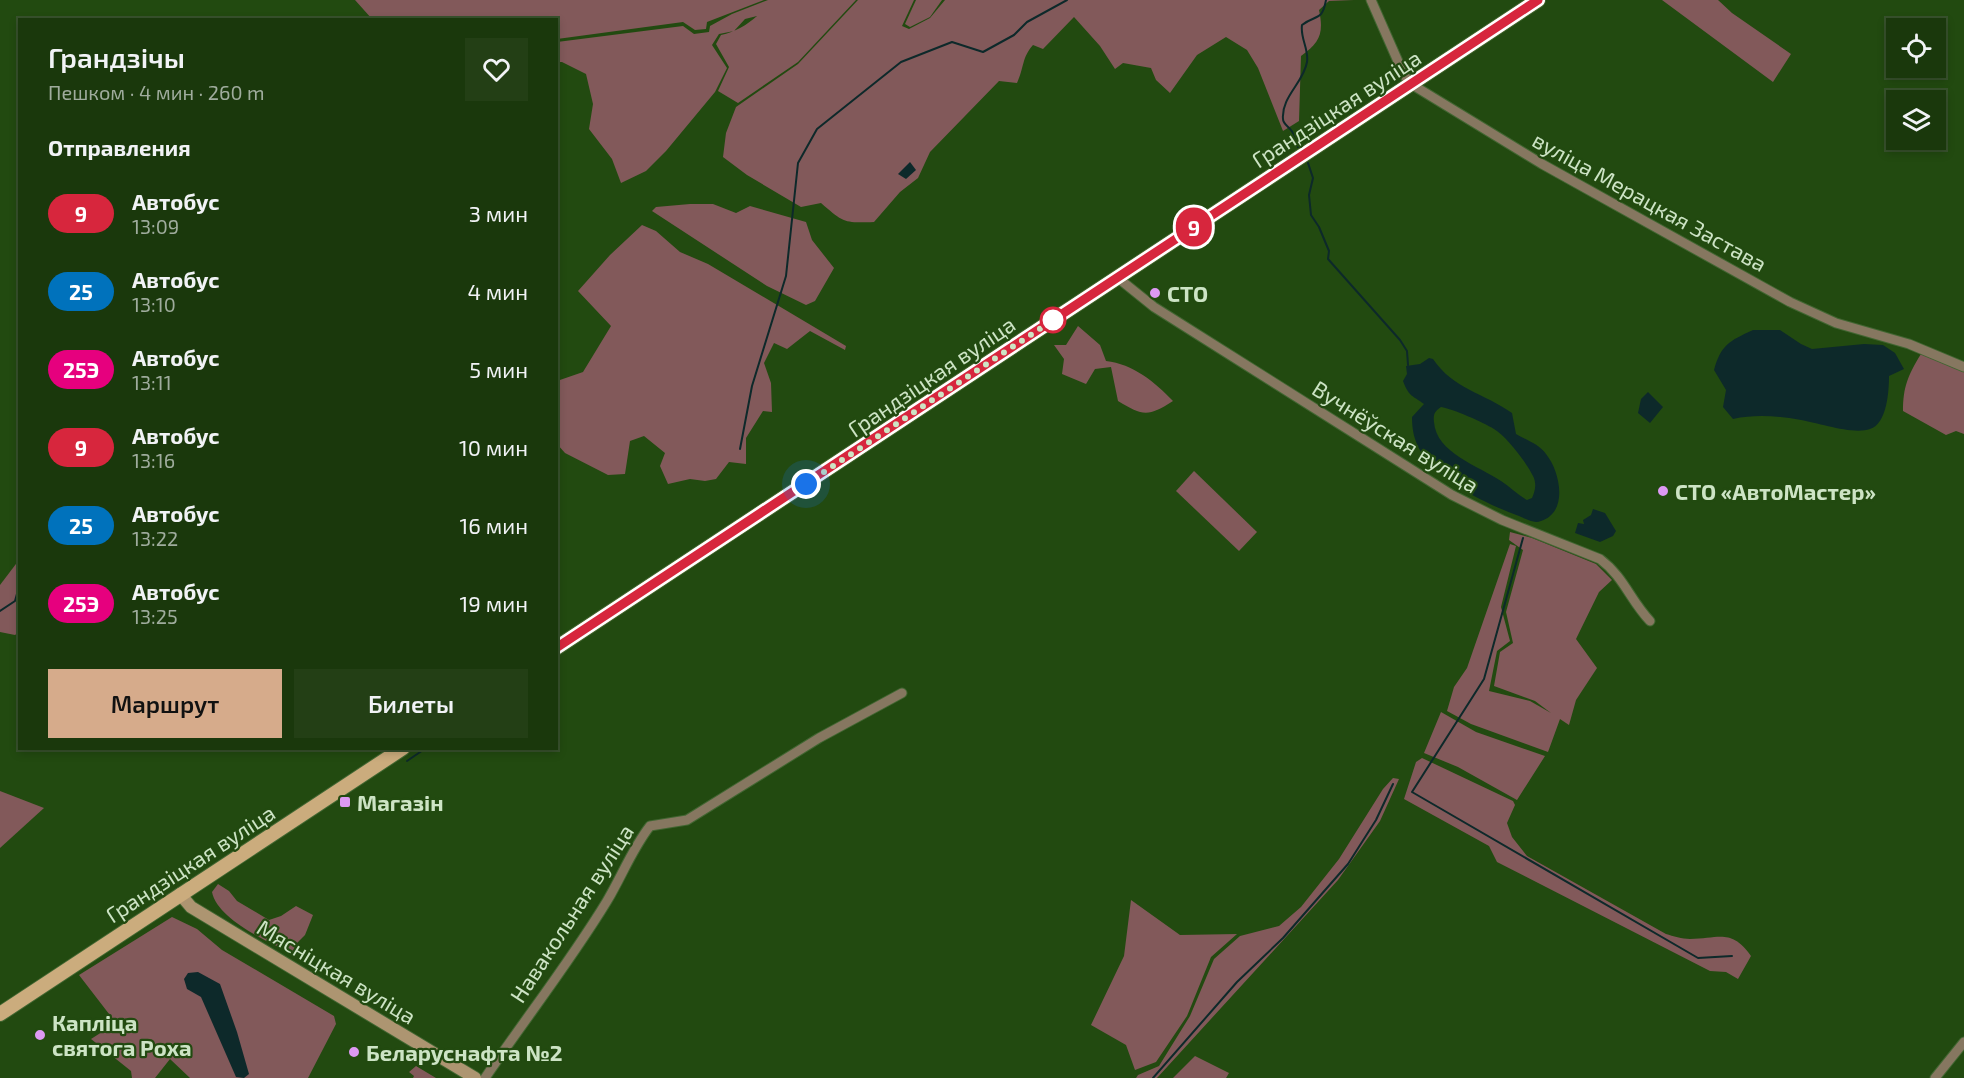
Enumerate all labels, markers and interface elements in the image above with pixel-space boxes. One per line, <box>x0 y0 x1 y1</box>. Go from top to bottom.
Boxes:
map controls <box>1886 18 1946 150</box>
button: locate <box>1886 18 1946 78</box>
button: heart <box>465 38 528 101</box>
text: Грандзічы <box>48 40 185 74</box>
street label: Грандзіцкая вуліца <box>1247 44 1426 173</box>
text: Пешком · 4 мин · 260 m <box>48 80 264 104</box>
button: layers <box>1886 90 1946 150</box>
street label: вуліца Мерацкая Застава <box>1528 126 1771 277</box>
text: Отправления <box>48 134 191 160</box>
text: Автобус <box>132 188 220 214</box>
text: 3 мин <box>469 200 528 226</box>
text: 9 <box>75 201 87 226</box>
line badge: 9 <box>1174 208 1214 246</box>
text: 13:09 <box>132 214 179 238</box>
text: 9 <box>1188 215 1200 240</box>
text: Автобус <box>132 266 220 292</box>
text: 4 мин <box>467 278 528 304</box>
text: 25 <box>69 279 93 304</box>
place label: СТО <box>1167 280 1208 306</box>
marker: СТО <box>1148 286 1162 300</box>
text: 13:10 <box>132 292 176 316</box>
unlabelled marker <box>1040 307 1066 333</box>
street label: Грандзіцкая вуліца <box>842 310 1020 442</box>
text: Автобус <box>132 344 220 370</box>
text: 5 мин <box>469 356 528 382</box>
text: 25Э <box>63 357 99 382</box>
text: 13:11 <box>132 370 172 394</box>
street label: Вучнёўская вуліца <box>1308 374 1484 498</box>
text: Автобус <box>132 422 220 448</box>
text: 10 мин <box>459 434 528 460</box>
text: 9 <box>75 435 87 460</box>
text: 13:16 <box>132 448 175 472</box>
your location <box>791 469 821 499</box>
place label: СТО «АвтоМастер» <box>1675 478 1876 504</box>
marker: СТО «АвтоМастер» <box>1656 484 1670 498</box>
text: Автобус <box>132 500 220 526</box>
text: 16 мин <box>460 512 528 538</box>
text: 25 <box>69 513 93 538</box>
text: 13:22 <box>132 526 178 550</box>
text: Автобус <box>132 578 220 604</box>
text: 19 мин <box>460 590 528 616</box>
text: 25Э <box>63 591 99 616</box>
text: 13:25 <box>132 604 178 628</box>
button: Маршрут <box>48 669 282 738</box>
button: Билеты <box>294 669 528 738</box>
place label: Магазін <box>357 789 443 815</box>
marker: Магазін <box>338 795 352 809</box>
street label: Грандзіцкая вуліца <box>101 799 280 928</box>
street label: Навакольная вуліца <box>504 819 639 1007</box>
street label: Мясніцкая вуліца <box>252 913 421 1029</box>
place label: Капліца святога Роха <box>52 1009 192 1060</box>
marker: Капліца святога Роха <box>33 1028 47 1042</box>
place label: Беларуснафта №2 <box>366 1039 563 1065</box>
marker: Беларуснафта №2 <box>347 1045 361 1059</box>

